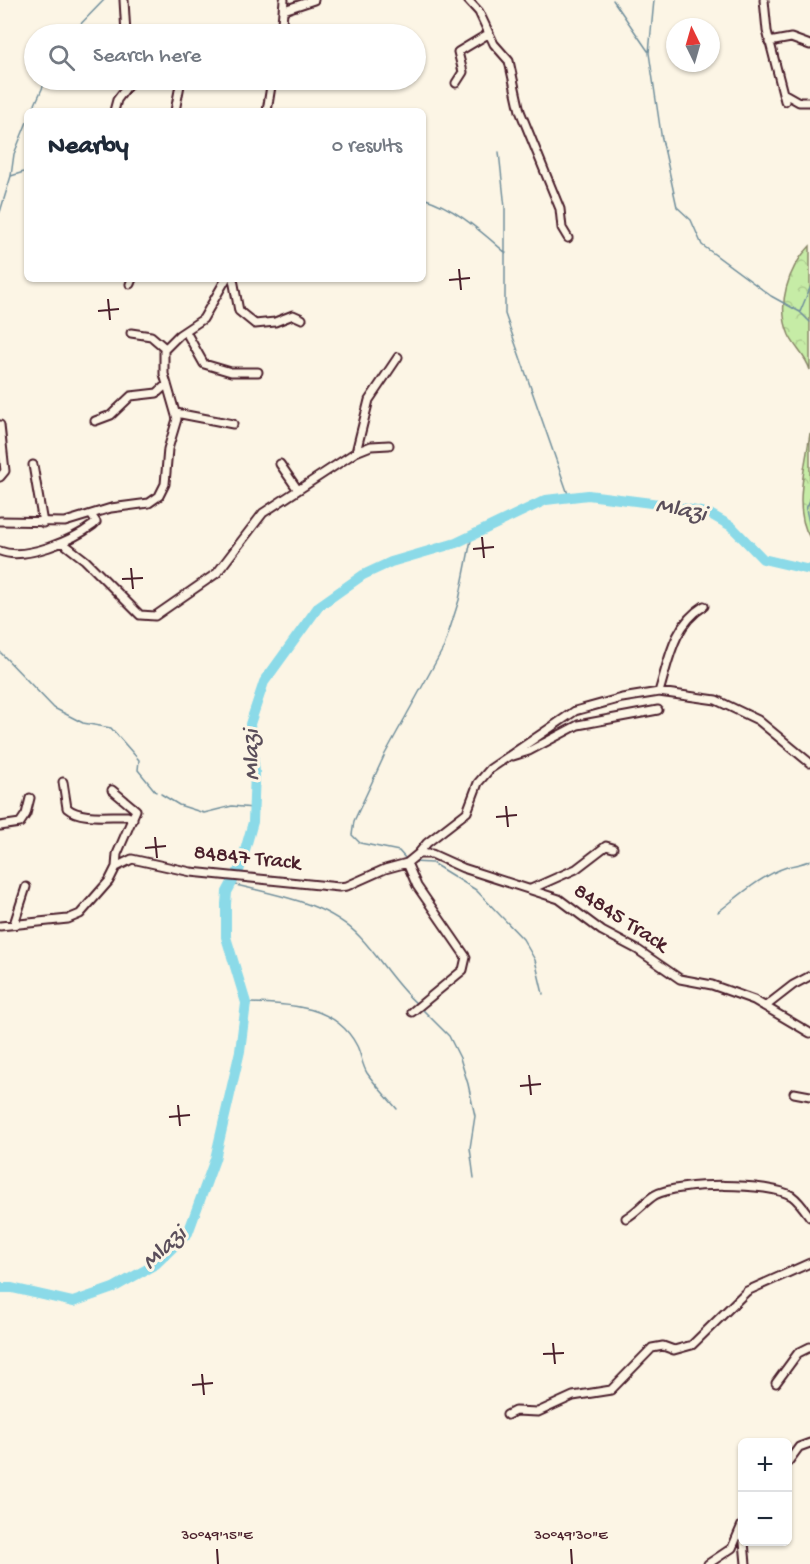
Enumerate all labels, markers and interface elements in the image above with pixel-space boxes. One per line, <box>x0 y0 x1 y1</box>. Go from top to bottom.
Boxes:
north arrow <box>666 18 720 72</box>
search box <box>24 24 426 90</box>
icon: search <box>45 41 78 74</box>
text: Search here <box>93 44 201 70</box>
text: Nearby <box>48 132 129 163</box>
text: 0 results <box>332 136 402 159</box>
water label: Mlazi <box>653 492 712 531</box>
water label: Mlazi <box>238 726 268 781</box>
street label: 84847 Track <box>192 840 304 878</box>
street label: 84845 Track <box>568 879 674 960</box>
water label: Mlazi <box>136 1219 196 1277</box>
map controls <box>738 1438 792 1546</box>
button: + <box>738 1438 792 1492</box>
button: − <box>738 1492 792 1546</box>
text: 30°49'15"E <box>181 1527 253 1545</box>
text: 30°49'30"E <box>533 1527 608 1545</box>

